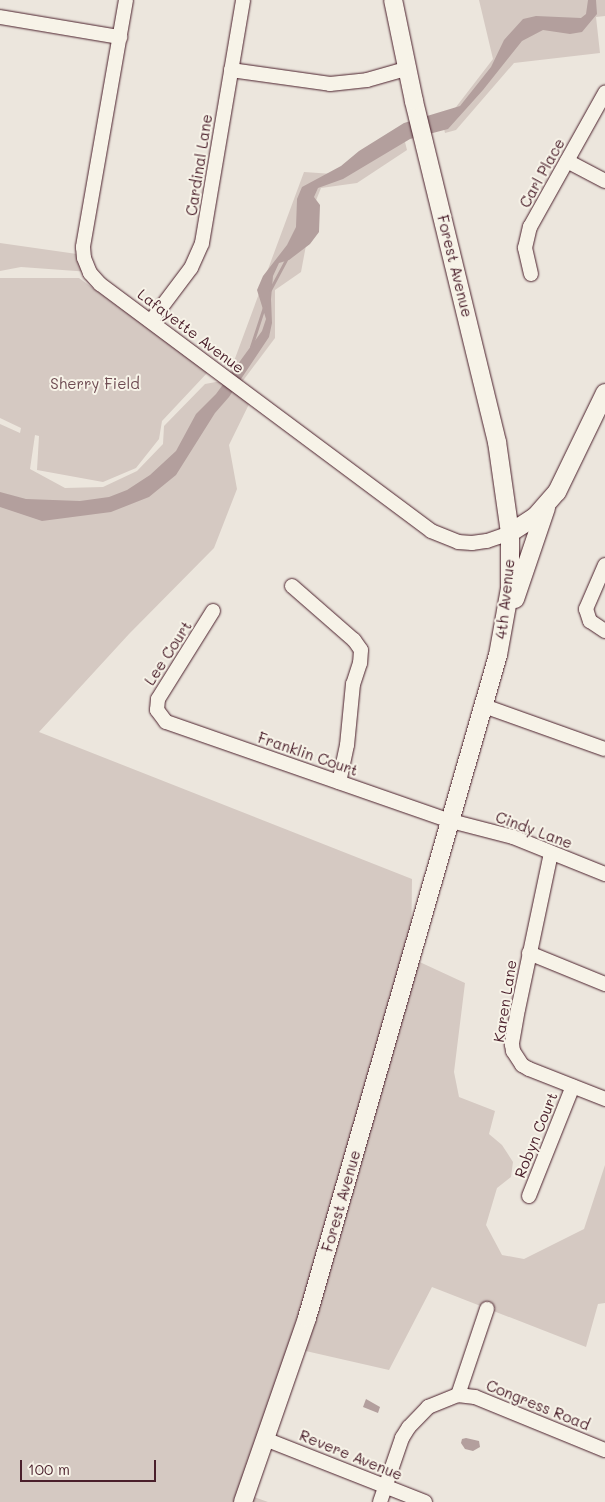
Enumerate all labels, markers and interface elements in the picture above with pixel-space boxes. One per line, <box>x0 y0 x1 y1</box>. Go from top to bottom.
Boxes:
street label: Cardinal Lane <box>182 113 216 217</box>
street label: Carl Place <box>516 135 568 211</box>
street label: Forest Avenue <box>434 213 476 319</box>
street label: Lafayette Avenue <box>134 285 248 377</box>
park label: Sherry Field <box>50 375 140 393</box>
street label: 4th Avenue <box>492 558 518 640</box>
street label: Lee Court <box>141 617 195 689</box>
street label: Franklin Court <box>255 728 361 780</box>
street label: Cindy Lane <box>493 808 575 852</box>
street label: Karen Lane <box>490 959 520 1043</box>
street label: Robyn Court <box>511 1089 561 1181</box>
street label: Forest Avenue <box>318 1148 364 1254</box>
street label: Congress Road <box>484 1376 592 1434</box>
street label: Revere Avenue <box>297 1426 405 1484</box>
scale bar <box>22 1450 159 1482</box>
text: 100 m <box>28 1459 70 1479</box>

